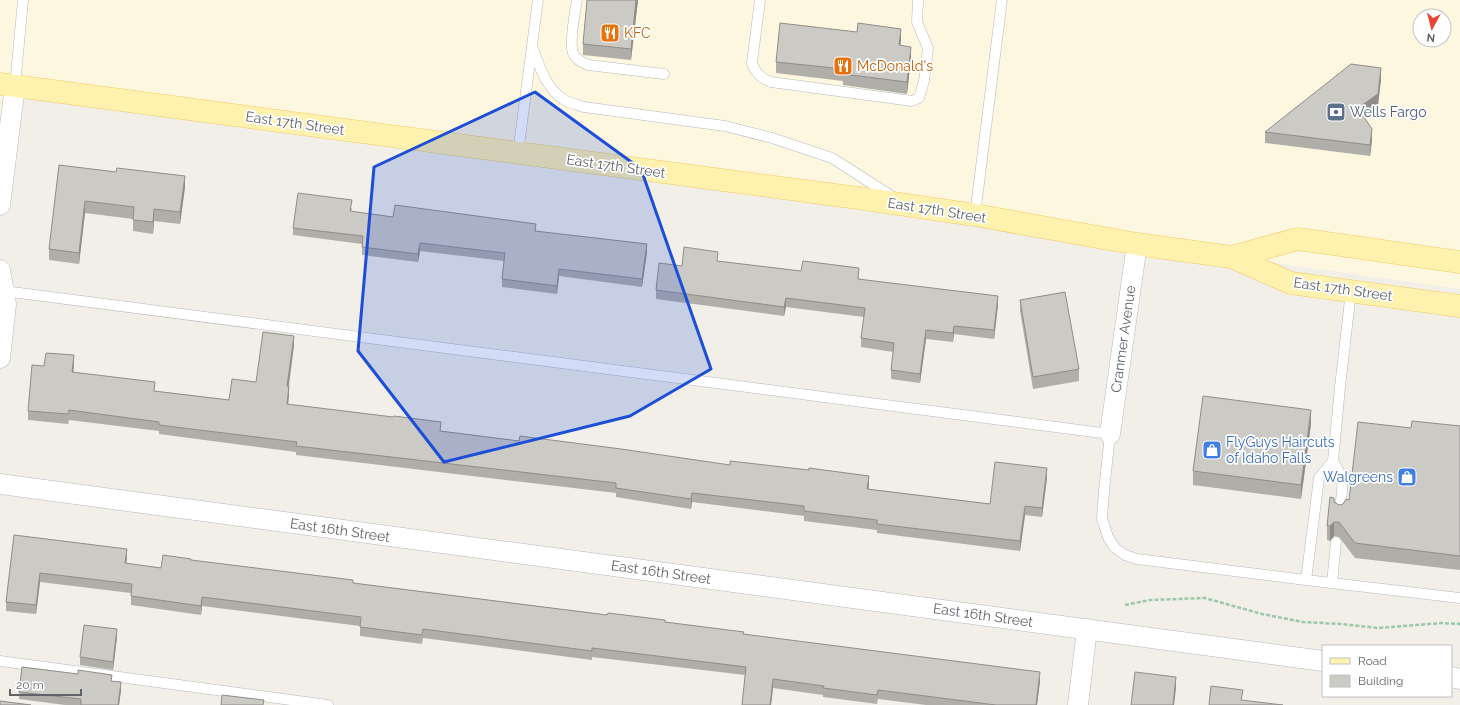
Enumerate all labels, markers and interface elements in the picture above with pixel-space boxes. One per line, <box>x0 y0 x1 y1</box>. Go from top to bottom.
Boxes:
north arrow <box>1412 8 1452 48</box>
restaurant icon: KFC <box>599 22 621 44</box>
place label: KFC <box>624 25 651 41</box>
text: N <box>1426 30 1436 44</box>
restaurant icon: McDonald's <box>832 55 854 77</box>
place label: McDonald's <box>857 58 933 74</box>
bank icon: Wells Fargo <box>1325 101 1347 123</box>
place label: Wells Fargo <box>1350 104 1427 120</box>
street label: East 17th Street <box>244 108 346 138</box>
street label: East 17th Street <box>565 151 667 181</box>
street label: East 17th Street <box>886 194 988 226</box>
street label: East 17th Street <box>1292 274 1394 304</box>
street label: Cranmer Avenue <box>1108 284 1138 394</box>
place label: FlyGuys Haircuts of Idaho Falls <box>1226 434 1335 466</box>
shop icon: FlyGuys Haircuts of Idaho Falls <box>1201 439 1223 461</box>
shop icon: Walgreens <box>1396 466 1418 488</box>
place label: Walgreens <box>1323 469 1393 485</box>
street label: East 16th Street <box>289 515 391 545</box>
street label: East 16th Street <box>610 557 712 587</box>
street label: East 16th Street <box>932 600 1034 630</box>
legend <box>1322 645 1452 697</box>
text: Road <box>1358 654 1387 668</box>
scale bar <box>10 671 81 697</box>
text: Building <box>1358 674 1404 688</box>
text: 20 m <box>16 678 44 692</box>

